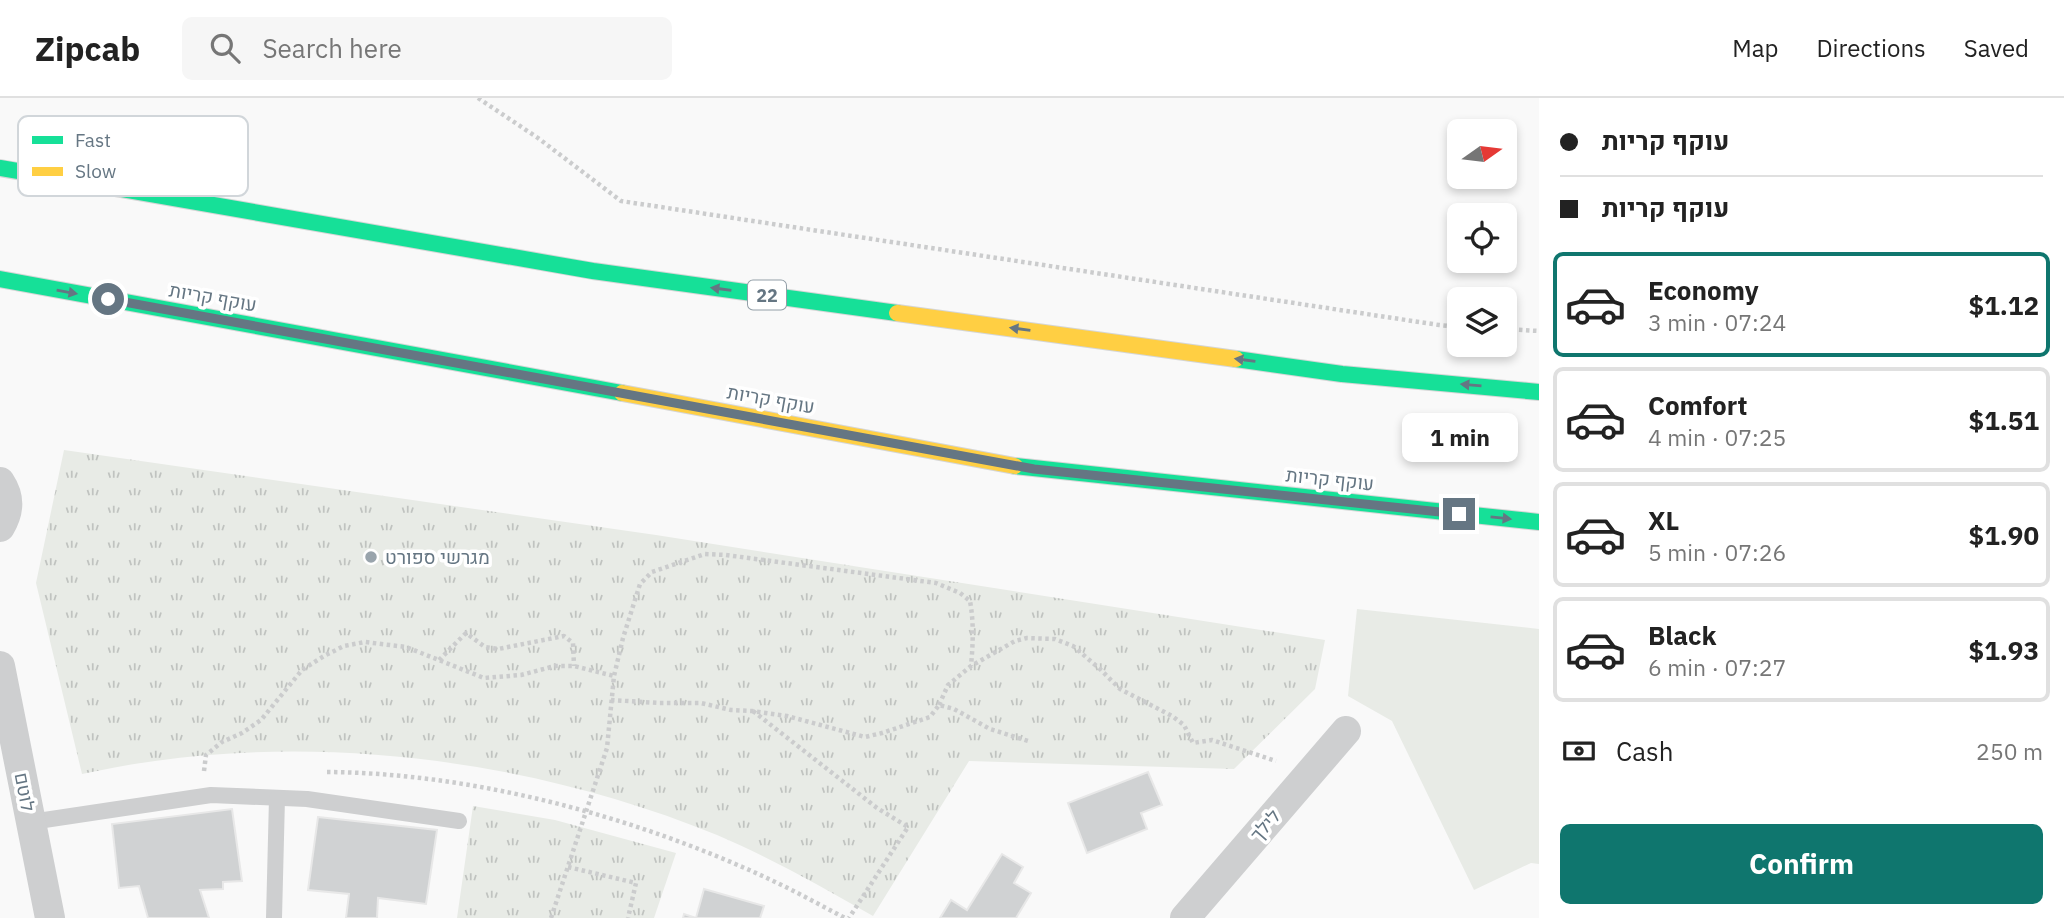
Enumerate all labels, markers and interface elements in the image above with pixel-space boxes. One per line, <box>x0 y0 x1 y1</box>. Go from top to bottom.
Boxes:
search box <box>182 17 672 80</box>
text: Zipcab <box>35 27 140 70</box>
icon: search <box>206 29 244 67</box>
text: Search here <box>262 31 402 65</box>
text: Map <box>1732 32 1778 64</box>
text: Directions <box>1816 32 1926 64</box>
text: Saved <box>1964 32 2029 64</box>
legend <box>18 116 248 196</box>
north arrow <box>1447 119 1517 189</box>
map controls <box>1447 119 1517 357</box>
text: עוקף קריות <box>1602 123 1729 157</box>
text: Fast <box>75 128 111 152</box>
text: Slow <box>75 159 116 183</box>
text: עוקף קריות <box>1602 190 1729 224</box>
button: locate <box>1447 203 1517 273</box>
icon: car <box>1564 273 1627 336</box>
text: Economy <box>1648 273 1759 307</box>
street label: עוקף קריות <box>167 277 259 317</box>
road number: 22 <box>748 280 786 310</box>
route start <box>92 283 124 315</box>
one-way arrow <box>710 283 732 294</box>
one-way arrow <box>56 286 78 297</box>
button: layers <box>1447 287 1517 357</box>
text: $1.12 <box>1969 288 2039 322</box>
text: 3 min · 07:24 <box>1648 307 1786 337</box>
one-way arrow <box>1008 324 1030 335</box>
one-way arrow <box>1234 355 1256 366</box>
street label: עוקף קריות <box>725 379 817 419</box>
one-way arrow <box>1460 380 1482 391</box>
icon: car <box>1564 388 1627 451</box>
text: Comfort <box>1648 388 1747 422</box>
text: $1.51 <box>1969 403 2039 437</box>
callout: 1 min <box>1401 412 1517 462</box>
text: 1 min <box>1430 422 1490 452</box>
text: 4 min · 07:25 <box>1648 422 1786 452</box>
street label: עוקף קריות <box>1285 462 1375 496</box>
route end <box>1443 498 1475 530</box>
icon: car <box>1564 503 1627 566</box>
text: XL <box>1648 503 1679 537</box>
one-way arrow <box>1490 513 1512 524</box>
text: $1.90 <box>1969 518 2039 552</box>
text: 5 min · 07:26 <box>1648 537 1786 567</box>
place label: מגרשי ספורט <box>385 545 490 569</box>
marker: מגרשי ספורט <box>363 549 379 565</box>
icon: car <box>1564 618 1627 681</box>
text: Black <box>1648 618 1716 652</box>
text: $1.93 <box>1969 633 2039 667</box>
text: 6 min · 07:27 <box>1648 652 1786 682</box>
icon: cash <box>1560 732 1598 770</box>
text: Cash <box>1616 734 1673 768</box>
text: 250 m <box>1976 736 2043 766</box>
street label: לוטם <box>9 770 41 814</box>
street label: לילך <box>1245 804 1286 846</box>
button: Confirm <box>1560 824 2043 904</box>

